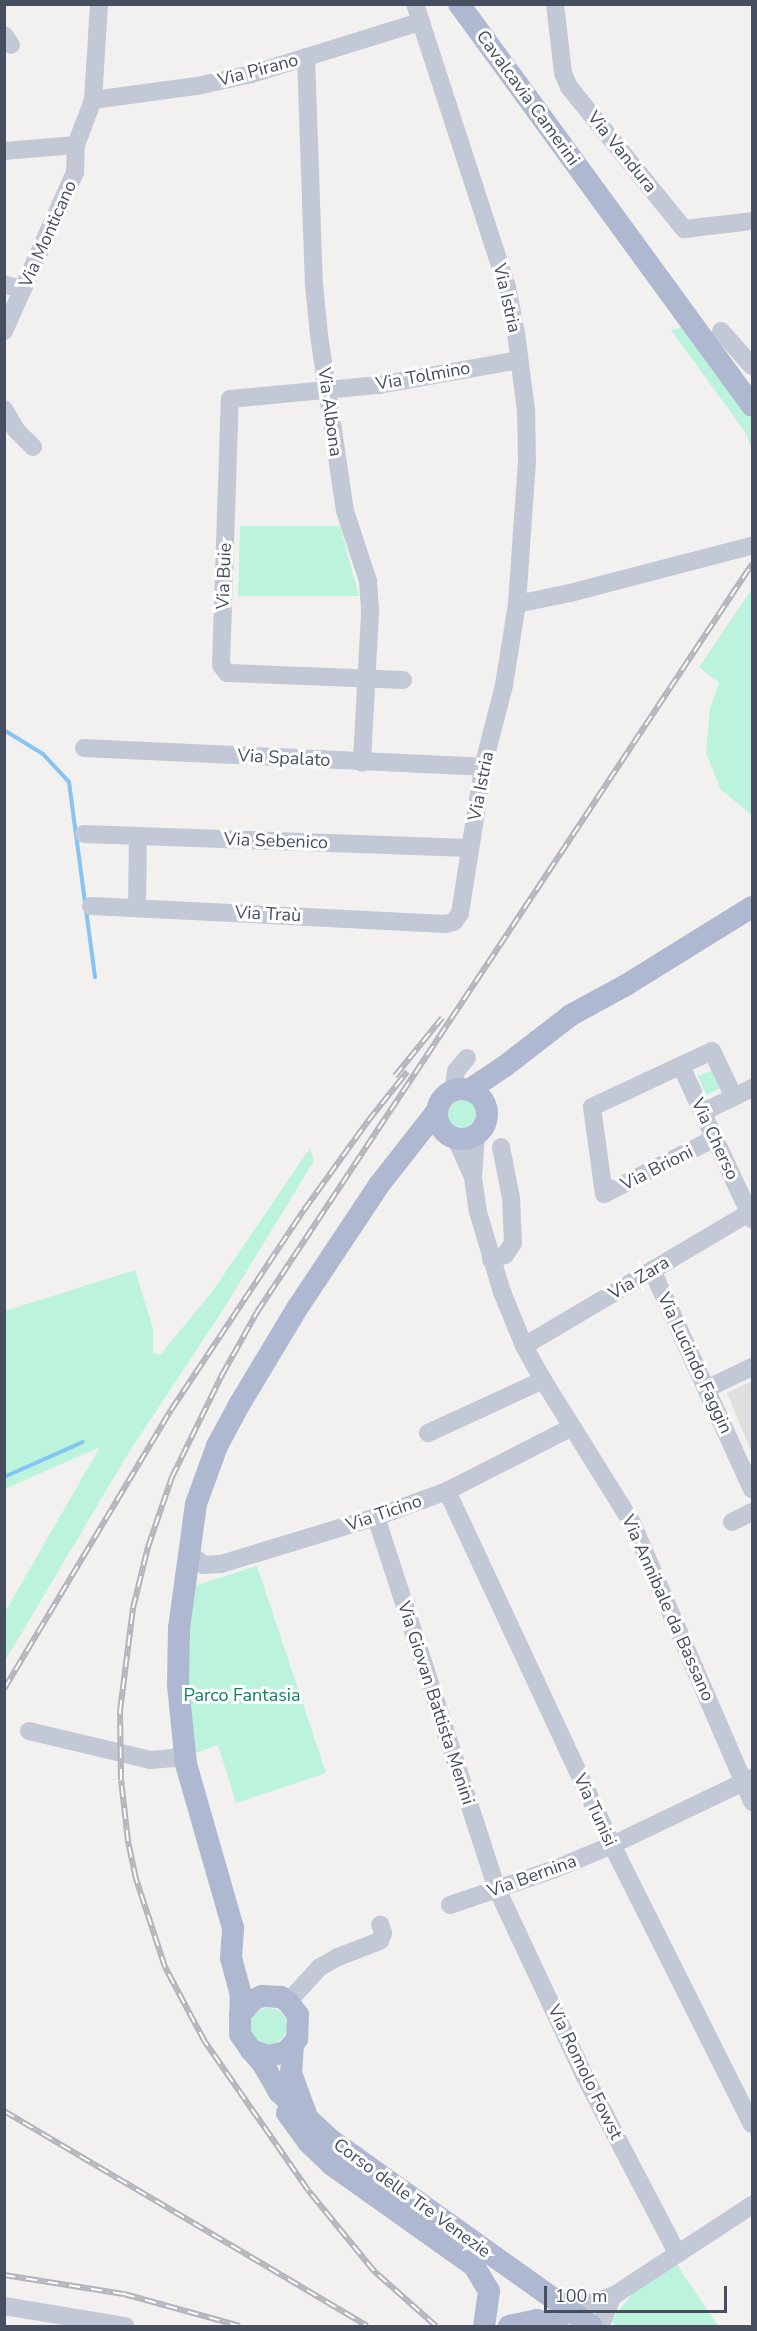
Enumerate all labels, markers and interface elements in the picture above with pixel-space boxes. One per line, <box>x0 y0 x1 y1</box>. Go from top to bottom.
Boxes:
street label: Cavalcavia Camerini <box>472 26 584 170</box>
street label: Via Pirano <box>215 49 301 91</box>
street label: Via Vandura <box>583 107 661 197</box>
street label: Via Monticano <box>15 177 81 291</box>
street label: Via Istria <box>489 261 525 335</box>
street label: Via Tolmino <box>374 357 472 395</box>
street label: Via Albona <box>313 366 347 458</box>
street label: Via Buie <box>212 542 236 610</box>
street label: Via Spalato <box>237 745 331 771</box>
street label: Via Istria <box>464 749 498 823</box>
street label: Via Sebenico <box>224 828 328 854</box>
street label: Via Traù <box>234 901 302 927</box>
street label: Via Cherso <box>687 1095 743 1183</box>
street label: Via Brioni <box>617 1141 697 1195</box>
street label: Via Zara <box>605 1252 673 1304</box>
street label: Via Lucindo Faggin <box>653 1289 737 1437</box>
street label: Via Ticino <box>343 1490 425 1536</box>
street label: Via Annibale da Bassano <box>617 1512 719 1704</box>
street label: Via Giovan Battista Menini <box>393 1599 479 1807</box>
park label: Parco Fantasia <box>183 1684 301 1706</box>
street label: Via Tunisi <box>569 1770 621 1850</box>
street label: Via Bernina <box>485 1850 579 1902</box>
street label: Via Romolo Fowst <box>543 2001 627 2143</box>
street label: Corso delle Tre Venezie <box>329 2134 495 2262</box>
scale bar <box>547 2274 730 2312</box>
text: 100 m <box>555 2284 607 2308</box>

